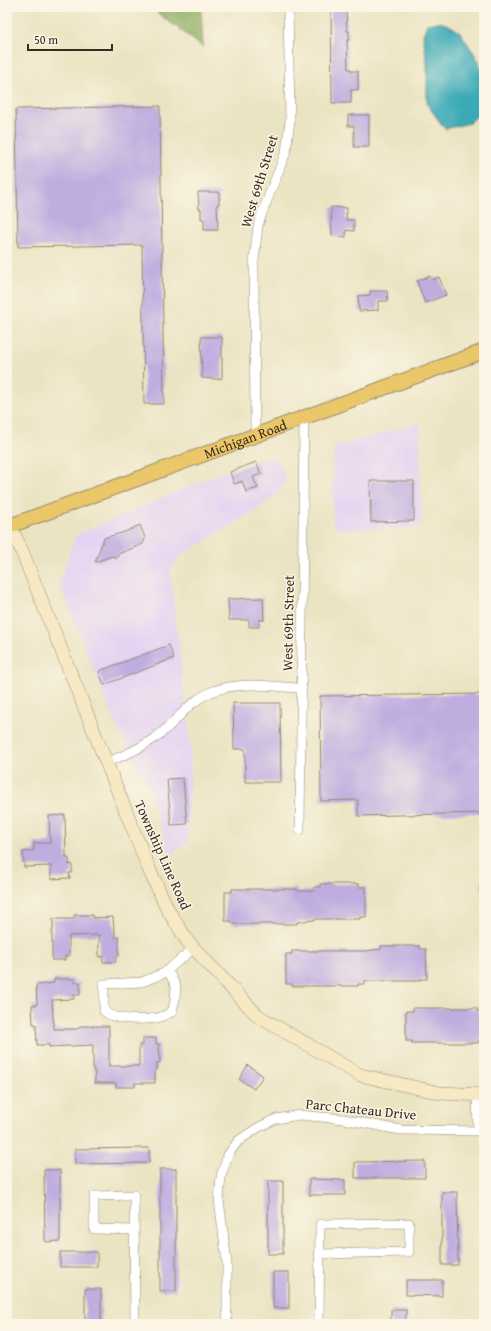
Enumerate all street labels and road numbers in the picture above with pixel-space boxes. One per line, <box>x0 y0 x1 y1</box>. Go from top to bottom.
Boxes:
street label: West 69th Street <box>235 132 283 230</box>
street label: Michigan Road <box>201 414 290 464</box>
street label: West 69th Street <box>277 575 299 671</box>
street label: Township Line Road <box>130 797 196 913</box>
street label: Parc Chateau Drive <box>305 1093 418 1125</box>

